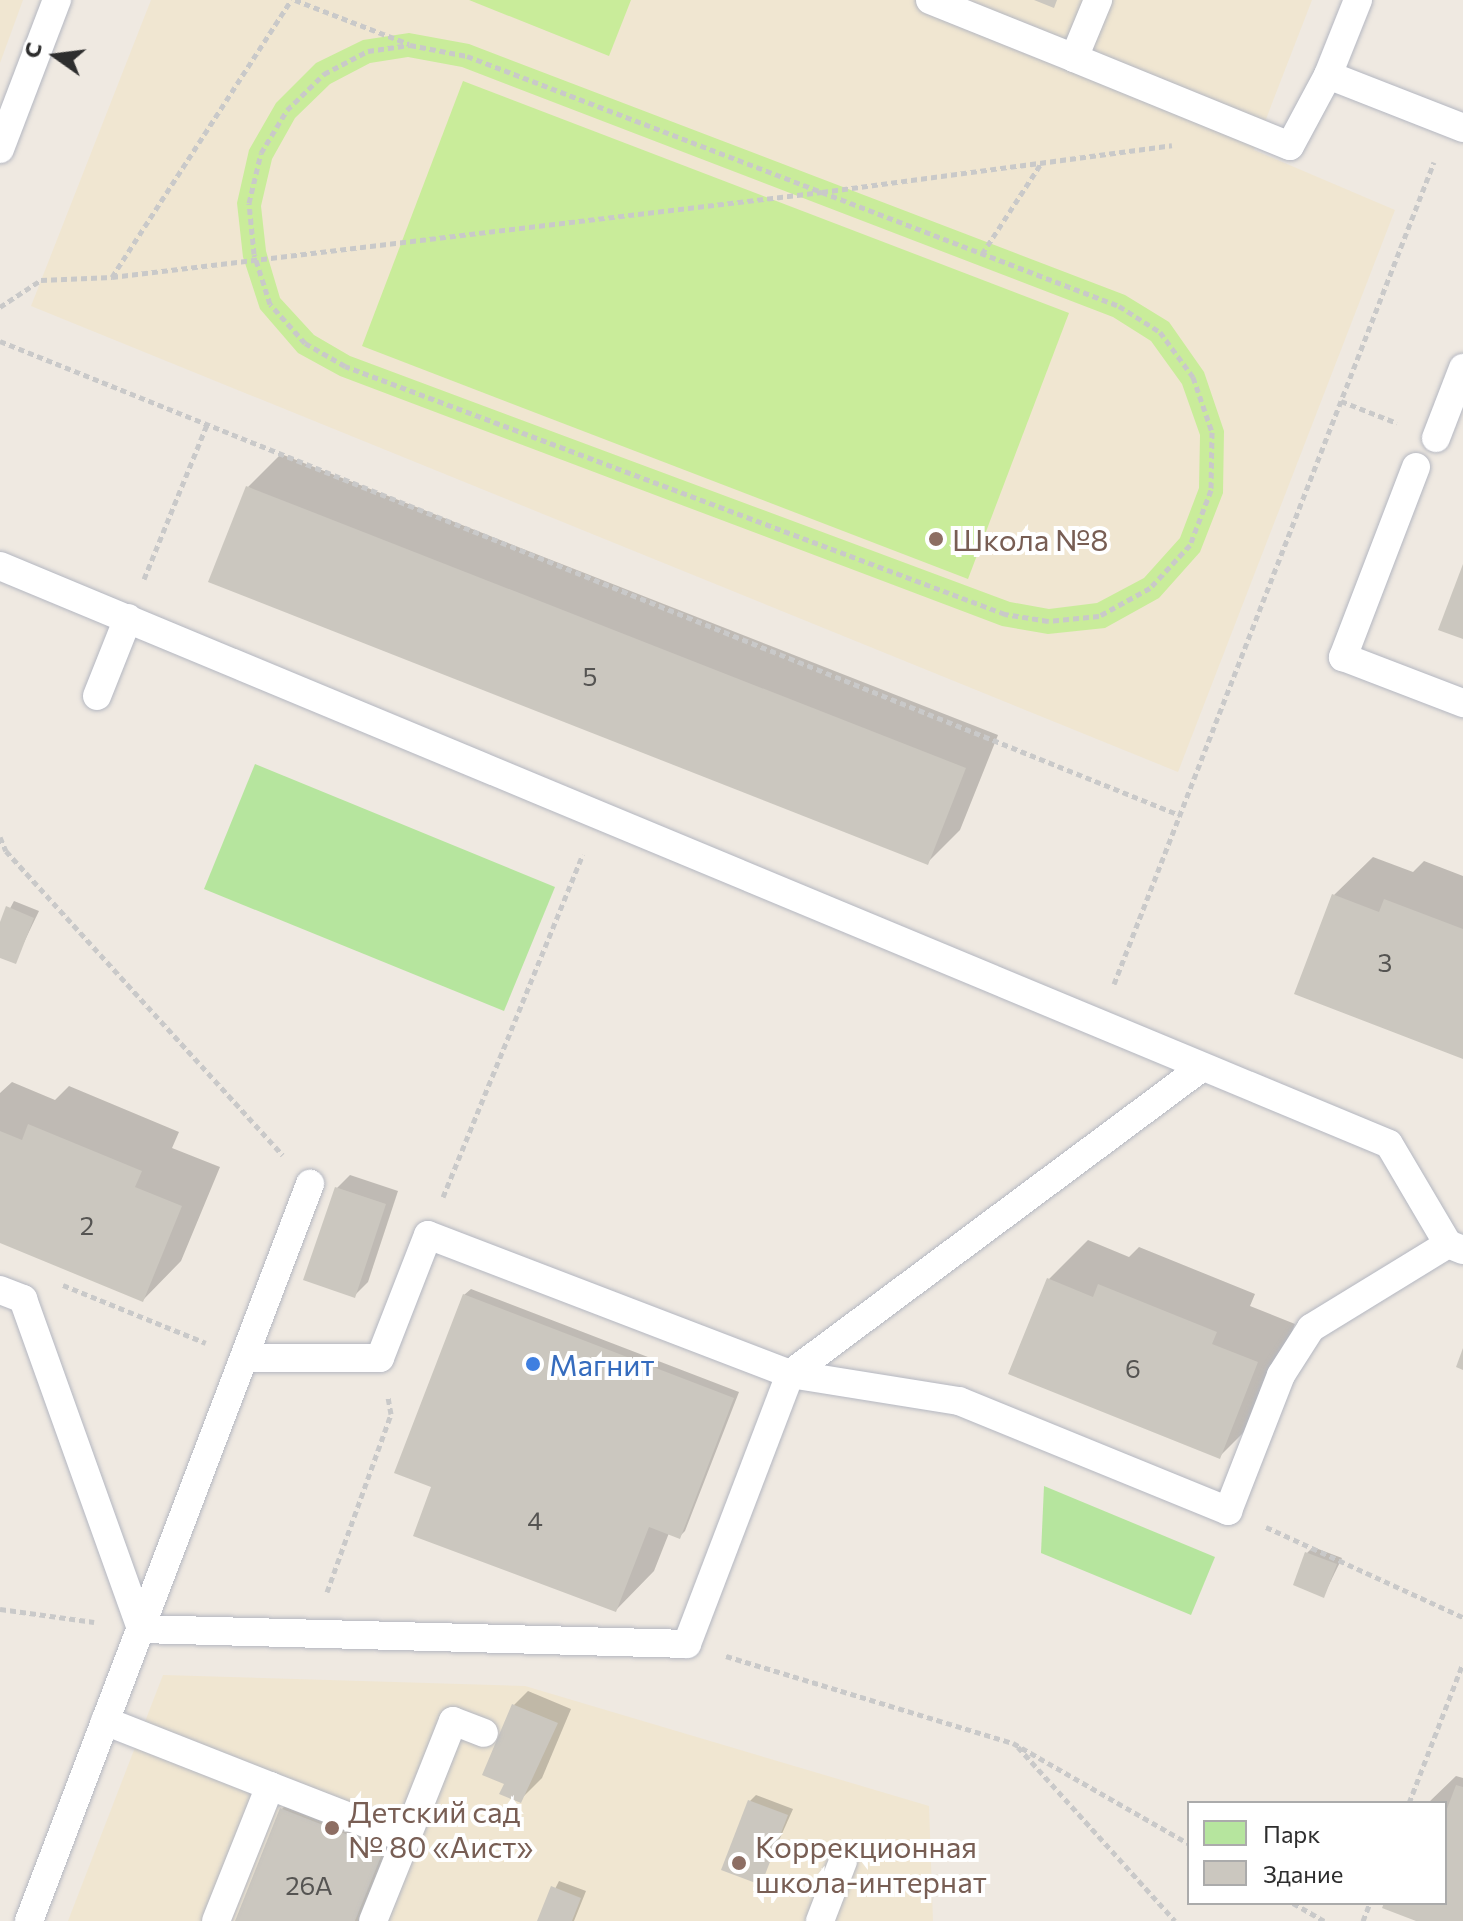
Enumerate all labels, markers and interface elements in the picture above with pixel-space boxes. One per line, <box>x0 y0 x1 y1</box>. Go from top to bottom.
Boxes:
north arrow <box>16 16 96 96</box>
text: С <box>17 40 47 61</box>
place label: Школа №8 <box>952 521 1108 557</box>
marker: Школа №8 <box>927 530 945 548</box>
house number: 5 <box>583 660 597 692</box>
house number: 3 <box>1378 946 1392 978</box>
house number: 2 <box>80 1209 94 1241</box>
place label: Магнит <box>549 1346 655 1382</box>
house number: 6 <box>1125 1352 1141 1384</box>
marker: Магнит <box>524 1355 542 1373</box>
house number: 4 <box>527 1504 543 1536</box>
place label: Детский сад № 80 «Аист» <box>348 1793 533 1864</box>
legend <box>1187 1801 1447 1905</box>
marker: Детский сад № 80 «Аист» <box>323 1819 341 1837</box>
text: Парк <box>1263 1819 1320 1848</box>
place label: Коррекционная школа-интернат <box>755 1828 987 1898</box>
marker: Коррекционная школа-интернат <box>730 1854 748 1872</box>
text: Здание <box>1263 1859 1343 1888</box>
house number: 26А <box>285 1869 333 1901</box>

